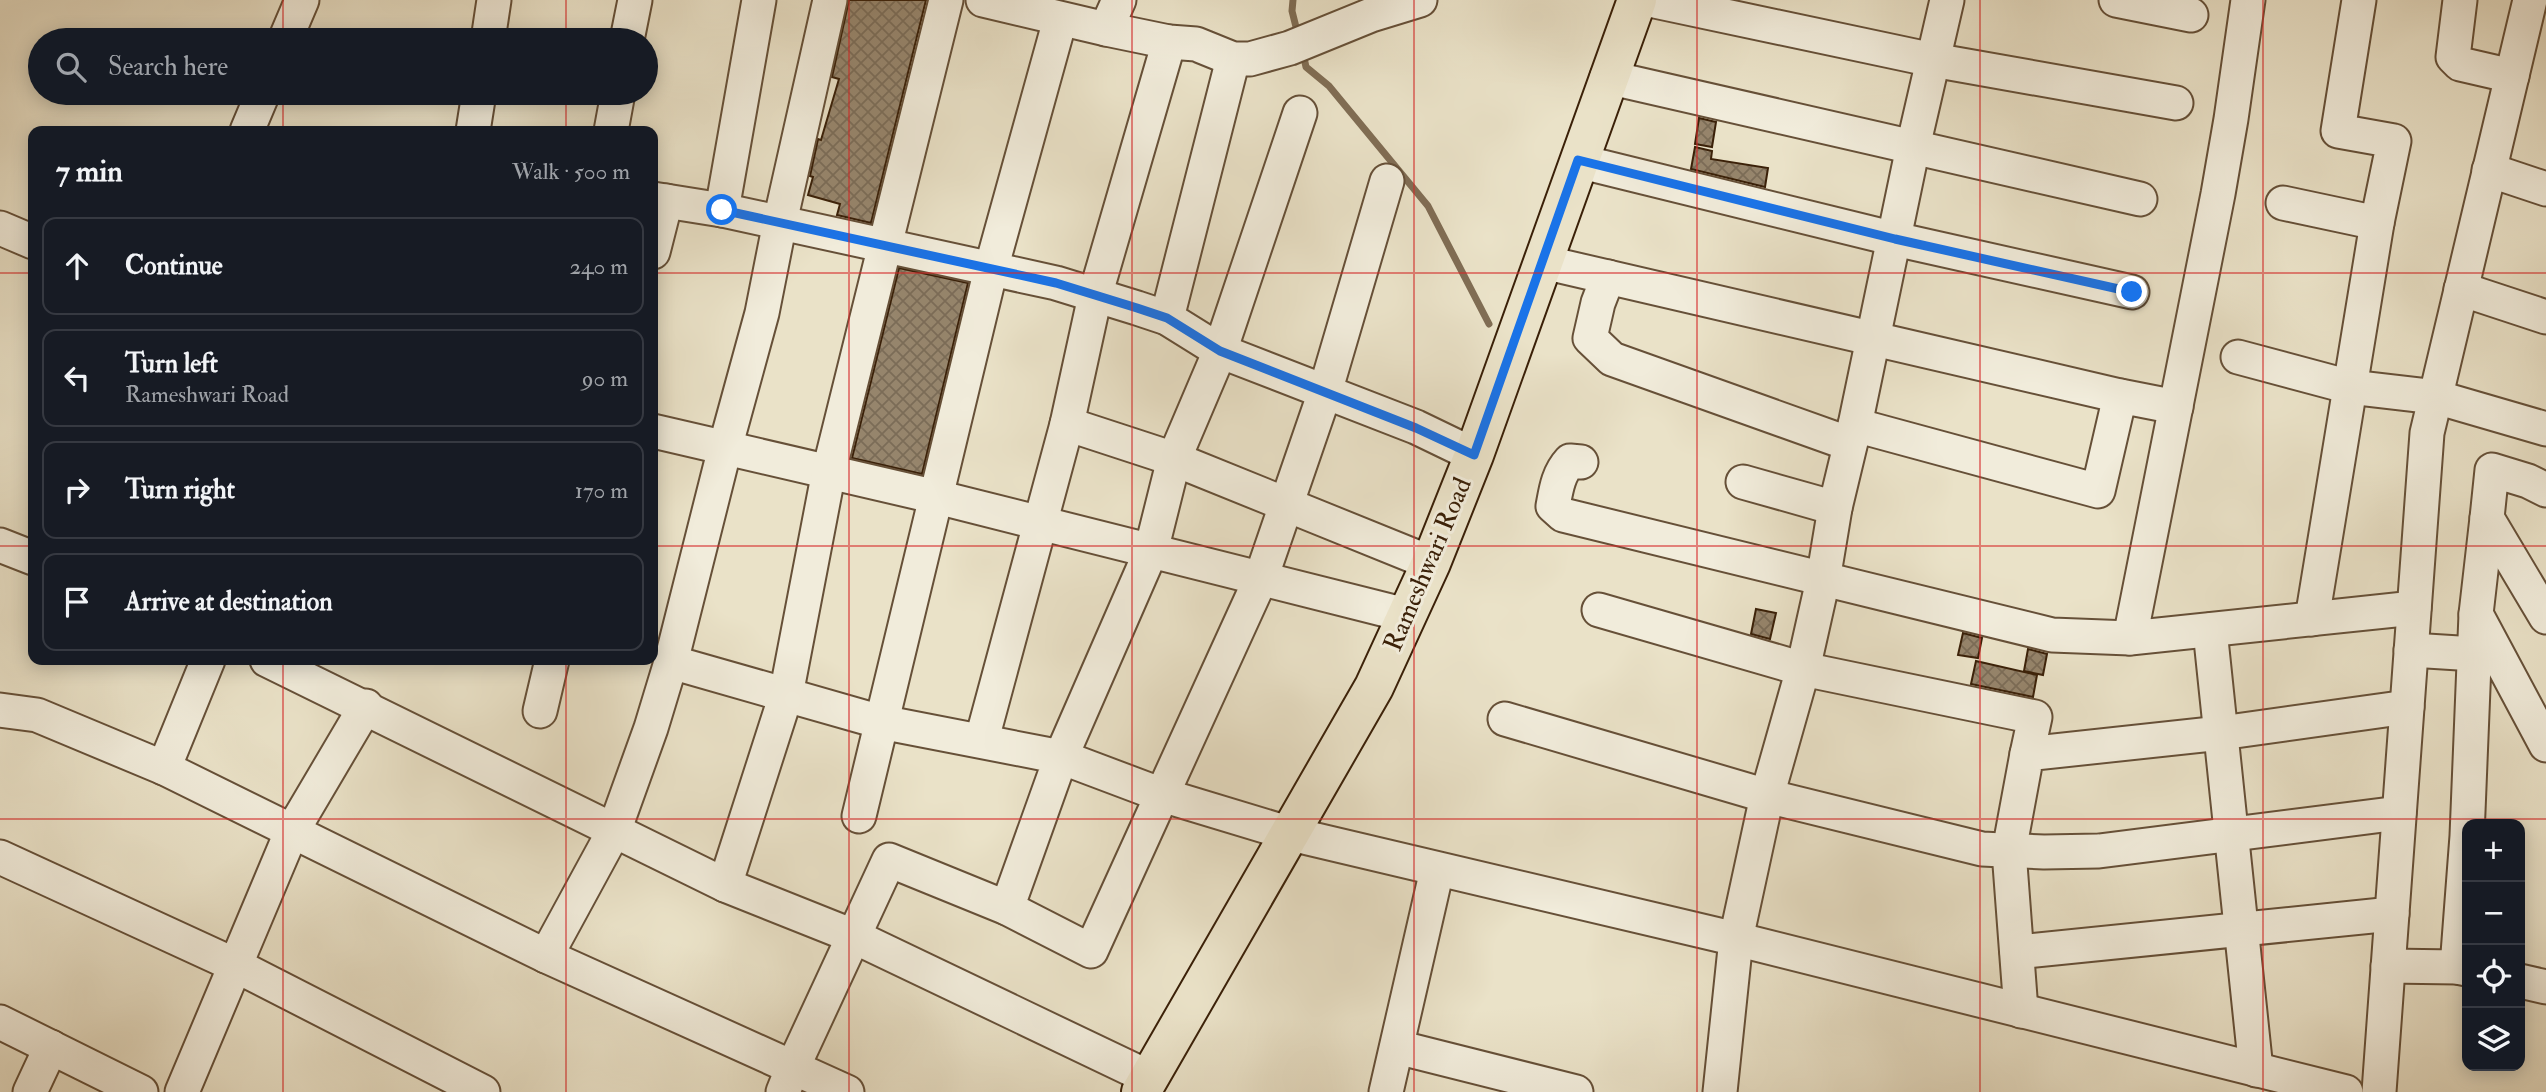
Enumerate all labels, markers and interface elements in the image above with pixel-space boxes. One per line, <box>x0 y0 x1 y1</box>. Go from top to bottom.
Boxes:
search box <box>28 28 658 105</box>
icon: search <box>52 48 90 86</box>
text: Search here <box>108 51 228 83</box>
text: 7 min <box>56 153 123 190</box>
text: Walk · 500 m <box>512 157 630 186</box>
route start <box>706 194 737 225</box>
icon: ahead <box>58 247 96 285</box>
text: Continue <box>125 250 223 282</box>
text: 240 m <box>569 252 628 281</box>
route end <box>2116 276 2147 307</box>
text: Turn left <box>125 348 218 380</box>
icon: left <box>58 359 96 397</box>
text: 90 m <box>582 364 628 393</box>
text: Rameshwari Road <box>125 380 289 409</box>
icon: right <box>58 471 96 509</box>
street label: Rameshwari Road <box>1377 473 1479 656</box>
text: Turn right <box>125 474 235 506</box>
text: 170 m <box>575 476 628 505</box>
icon: arrive <box>58 583 96 621</box>
text: Arrive at destination <box>125 586 333 618</box>
map controls <box>2462 819 2525 1071</box>
button: + <box>2462 819 2525 882</box>
button: − <box>2462 882 2525 945</box>
button: locate <box>2462 945 2525 1008</box>
button: layers <box>2462 1008 2525 1071</box>

